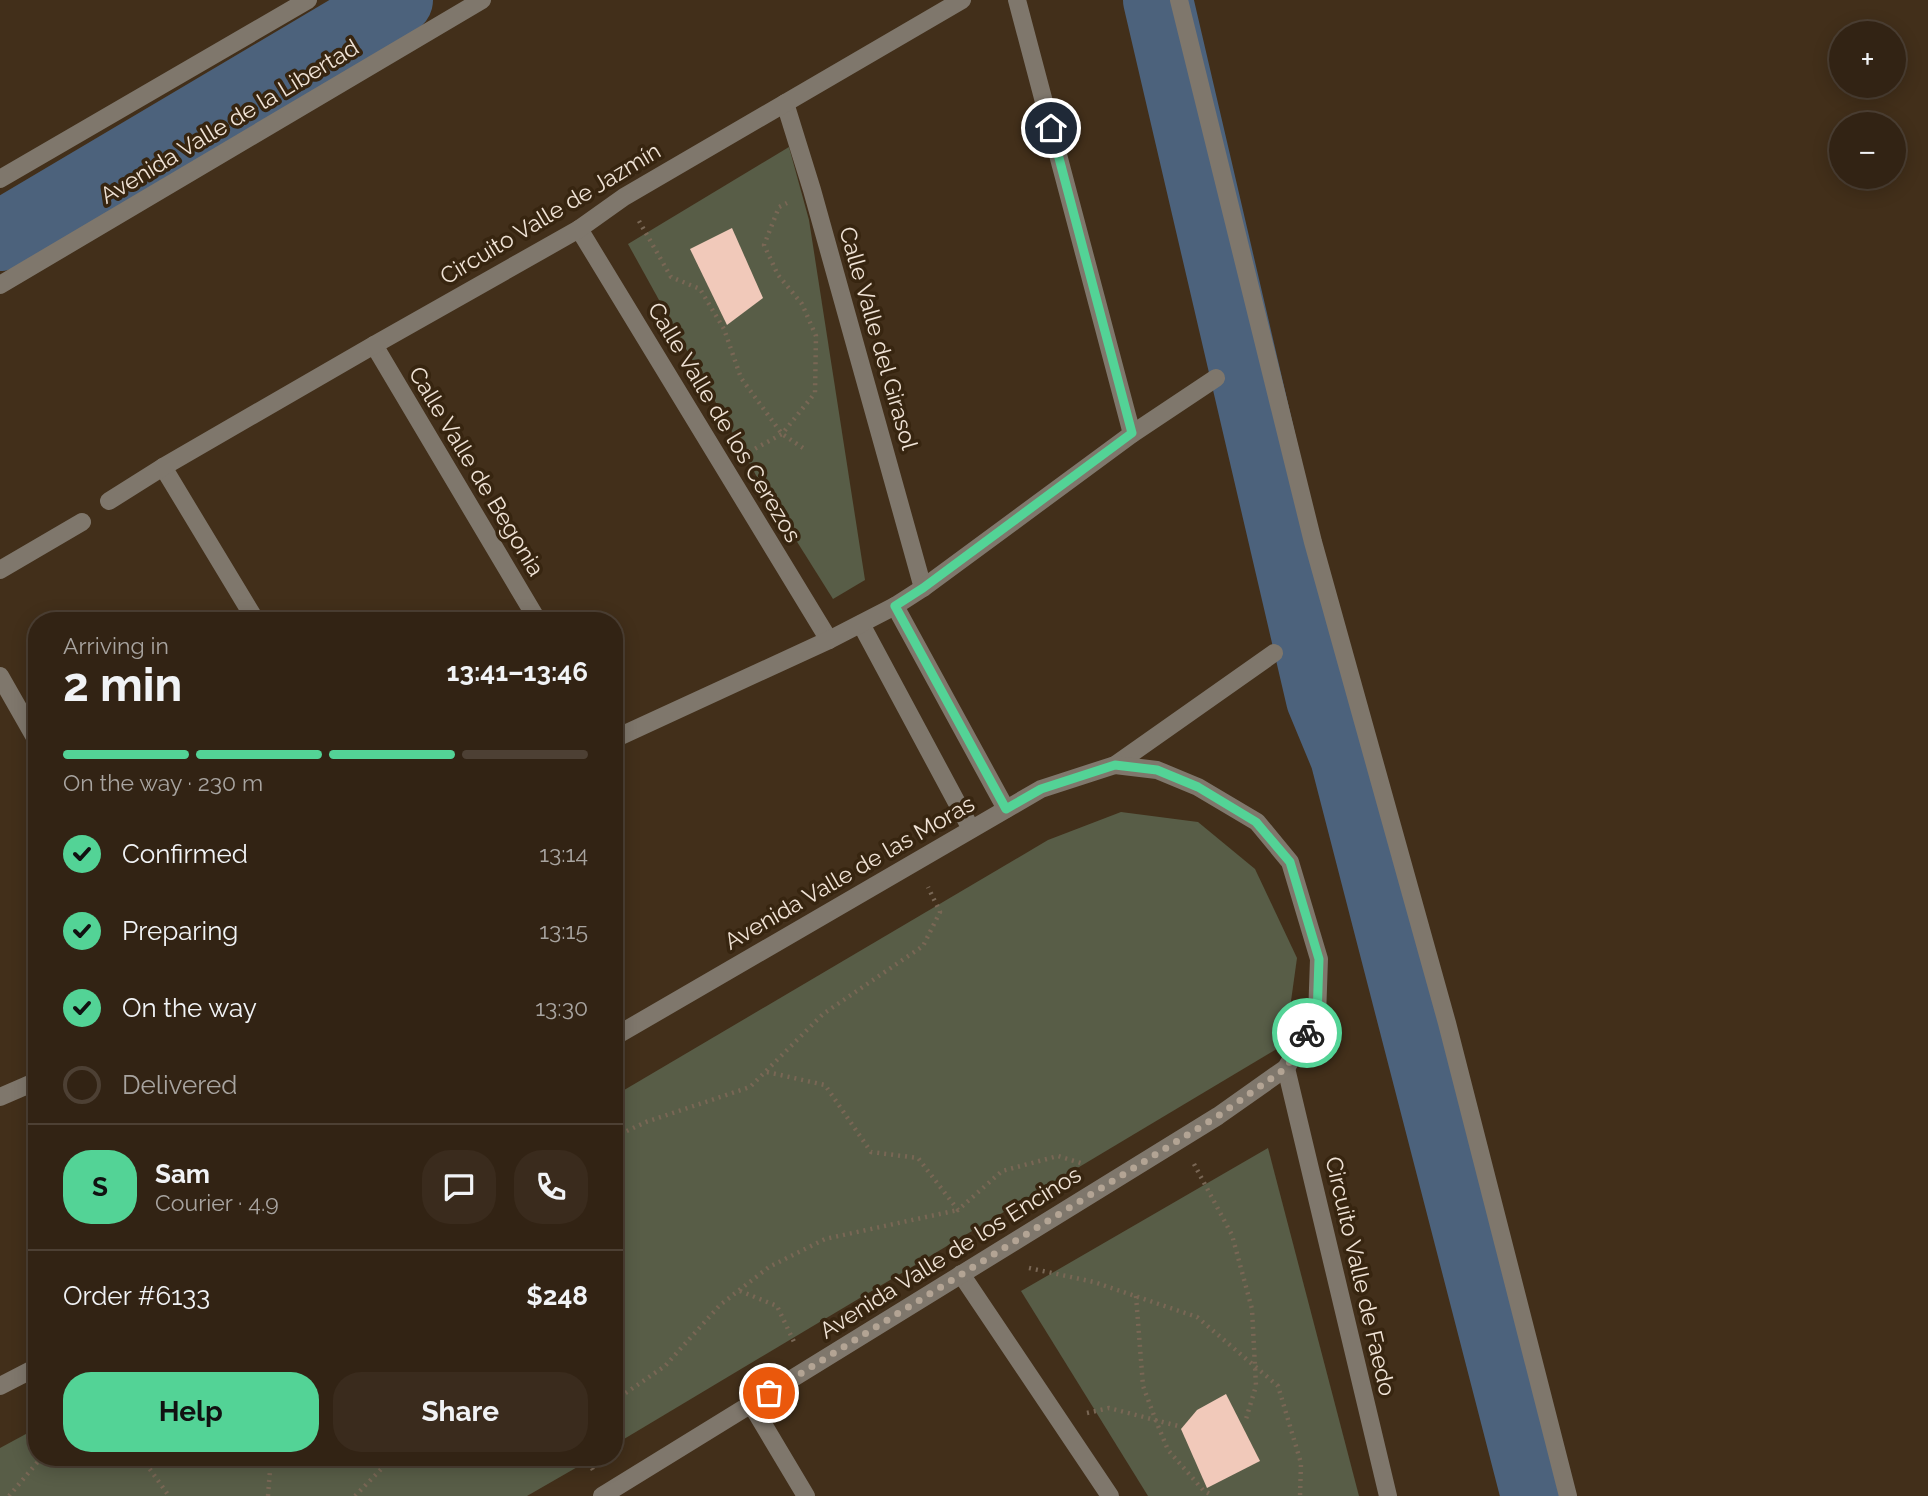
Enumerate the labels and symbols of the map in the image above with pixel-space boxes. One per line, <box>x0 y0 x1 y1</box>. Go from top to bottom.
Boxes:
street label: Avenida Valle de la Libertad <box>95 33 363 209</box>
pin <box>1021 98 1081 158</box>
street label: Circuito Valle de Jazmín <box>435 136 665 290</box>
street label: Calle Valle del Girasol <box>834 223 924 453</box>
street label: Calle Valle de los Cerezos <box>643 297 807 547</box>
street label: Calle Valle de Begonia <box>404 361 550 581</box>
street label: Avenida Valle de las Moras <box>719 789 979 955</box>
courier <box>1272 998 1342 1068</box>
street label: Circuito Valle de Faedo <box>1320 1154 1402 1398</box>
street label: Avenida Valle de los Encinos <box>814 1160 1086 1344</box>
pin <box>739 1363 799 1423</box>

